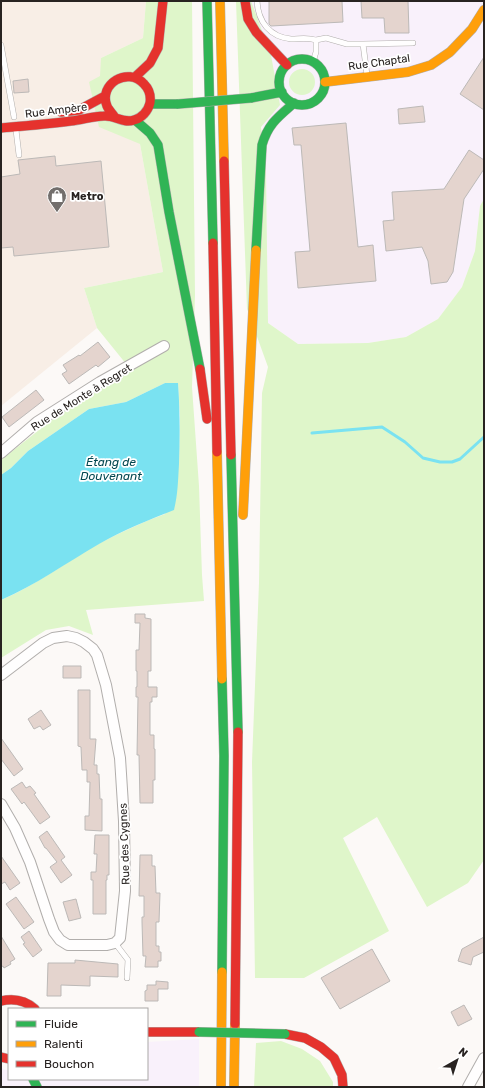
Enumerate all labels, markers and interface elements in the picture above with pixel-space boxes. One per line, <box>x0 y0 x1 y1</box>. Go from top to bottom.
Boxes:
street label: Rue Chaptal <box>347 52 411 73</box>
street label: Rue Ampère <box>24 100 88 121</box>
shop icon: Metro <box>46 185 68 213</box>
place label: Metro <box>71 190 104 203</box>
street label: Rue de Monte à Regret <box>29 361 134 434</box>
water label: Étang de Douvenant <box>80 455 142 483</box>
street label: Rue des Cygnes <box>117 802 132 885</box>
legend <box>8 1008 148 1080</box>
text: Fluide <box>44 1017 78 1031</box>
text: Ralenti <box>44 1037 83 1051</box>
north arrow <box>437 1040 477 1080</box>
text: N <box>456 1045 470 1060</box>
text: Bouchon <box>44 1057 94 1071</box>

